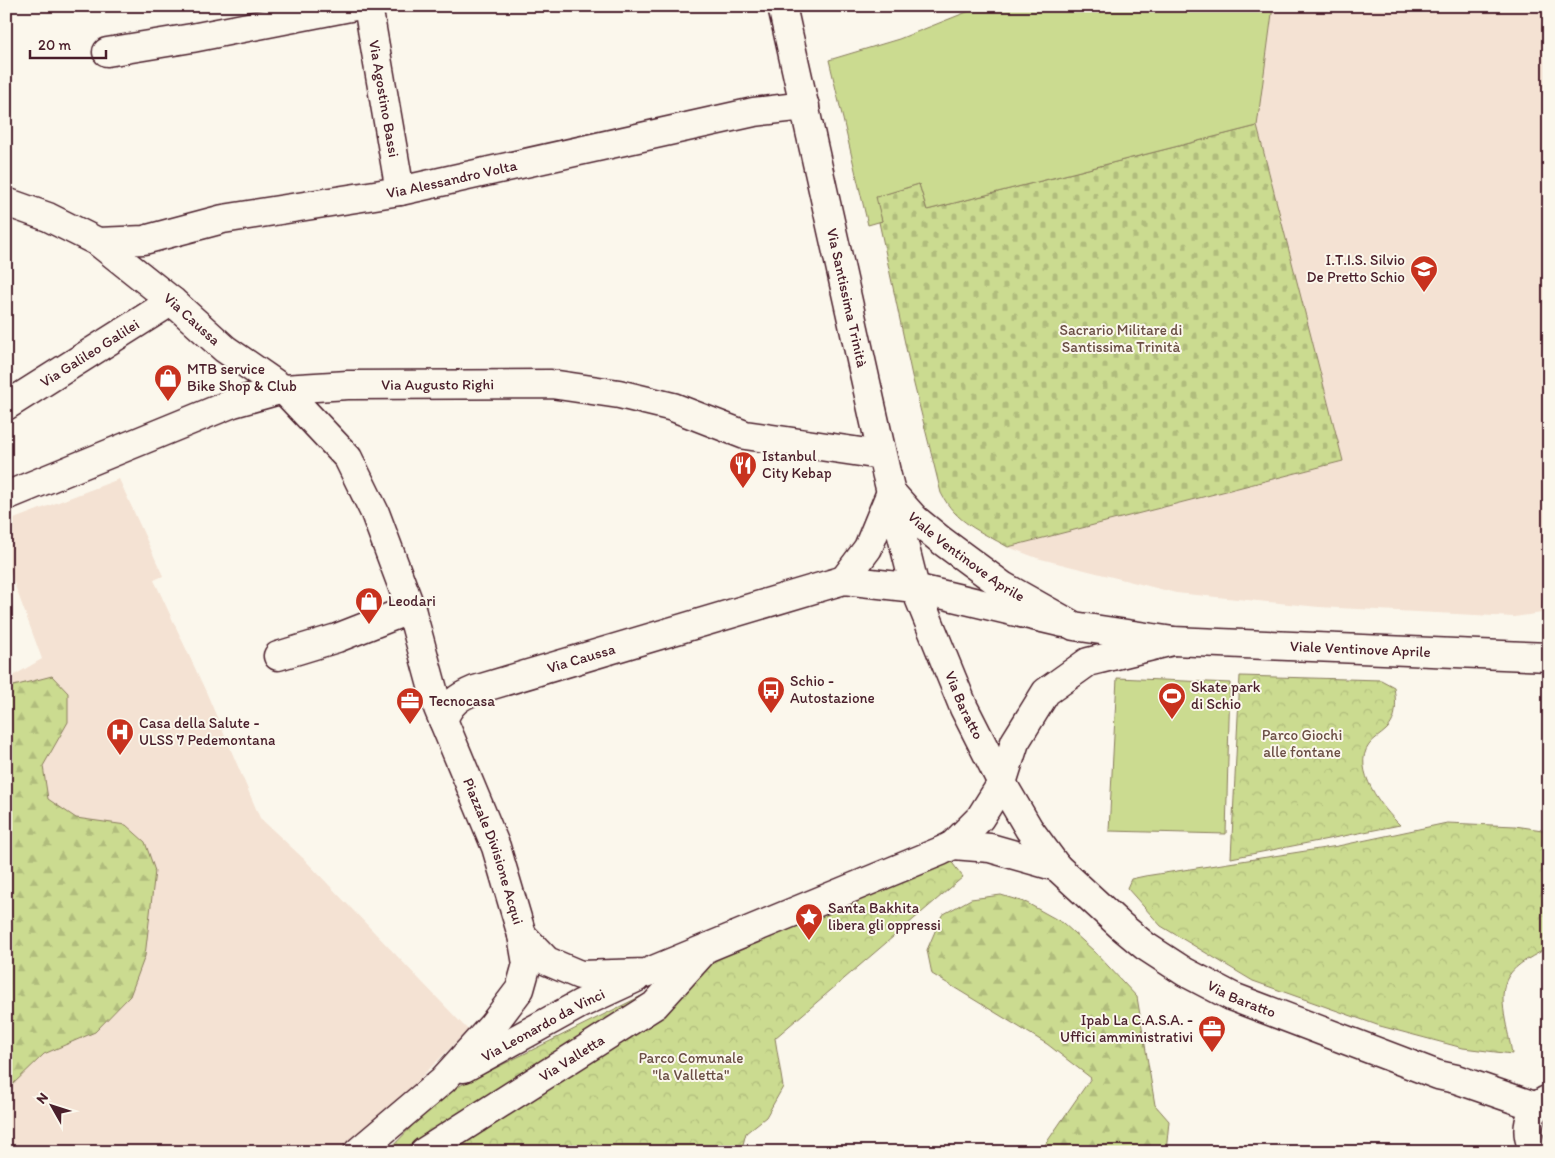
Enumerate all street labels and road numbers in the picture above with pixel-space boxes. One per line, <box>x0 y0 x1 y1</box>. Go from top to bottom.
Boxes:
street label: Via Agostino Bassi <box>365 39 403 159</box>
street label: Via Alessandro Volta <box>385 156 519 202</box>
street label: Via Santissima Trinità <box>823 226 871 369</box>
street label: Via Caussa <box>160 289 224 350</box>
street label: Via Galileo Galilei <box>37 315 143 391</box>
street label: Via Augusto Righi <box>381 375 494 394</box>
street label: Viale Ventinove Aprile <box>904 508 1028 605</box>
street label: Viale Ventinove Aprile <box>1290 637 1431 661</box>
street label: Via Caussa <box>545 640 618 677</box>
street label: Via Baratto <box>941 668 987 742</box>
street label: Piazzale Divisione Acqui <box>459 775 527 927</box>
street label: Via Baratto <box>1204 976 1278 1021</box>
street label: Via Leonardo da Vinci <box>478 985 608 1066</box>
street label: Via Valletta <box>536 1030 608 1085</box>

